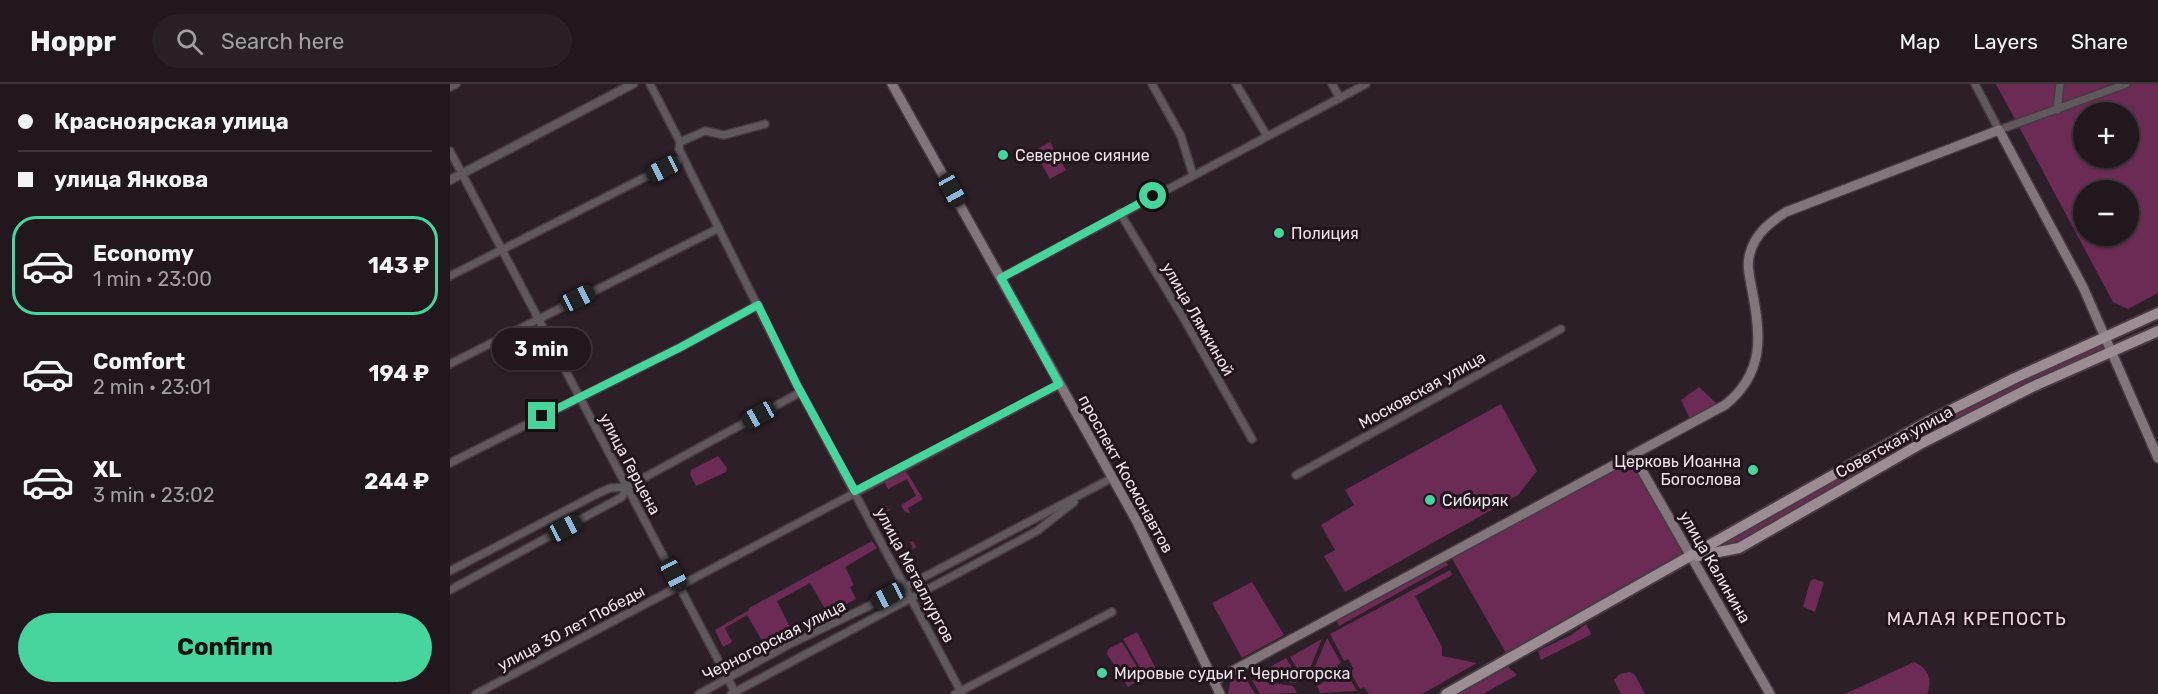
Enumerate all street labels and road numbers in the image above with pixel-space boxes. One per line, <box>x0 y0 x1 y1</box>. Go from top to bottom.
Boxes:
street label: улица Лямкиной <box>1158 259 1238 379</box>
street label: Московская улица <box>1355 347 1489 433</box>
street label: проспект Космонавтов <box>1075 392 1177 556</box>
street label: Советская улица <box>1832 402 1956 482</box>
street label: улица Герцена <box>595 410 665 518</box>
street label: улица Металлургов <box>871 504 959 646</box>
street label: улица Калинина <box>1675 508 1755 626</box>
street label: улица 30 лет Победы <box>494 581 648 675</box>
street label: Черногорская улица <box>699 596 849 684</box>

